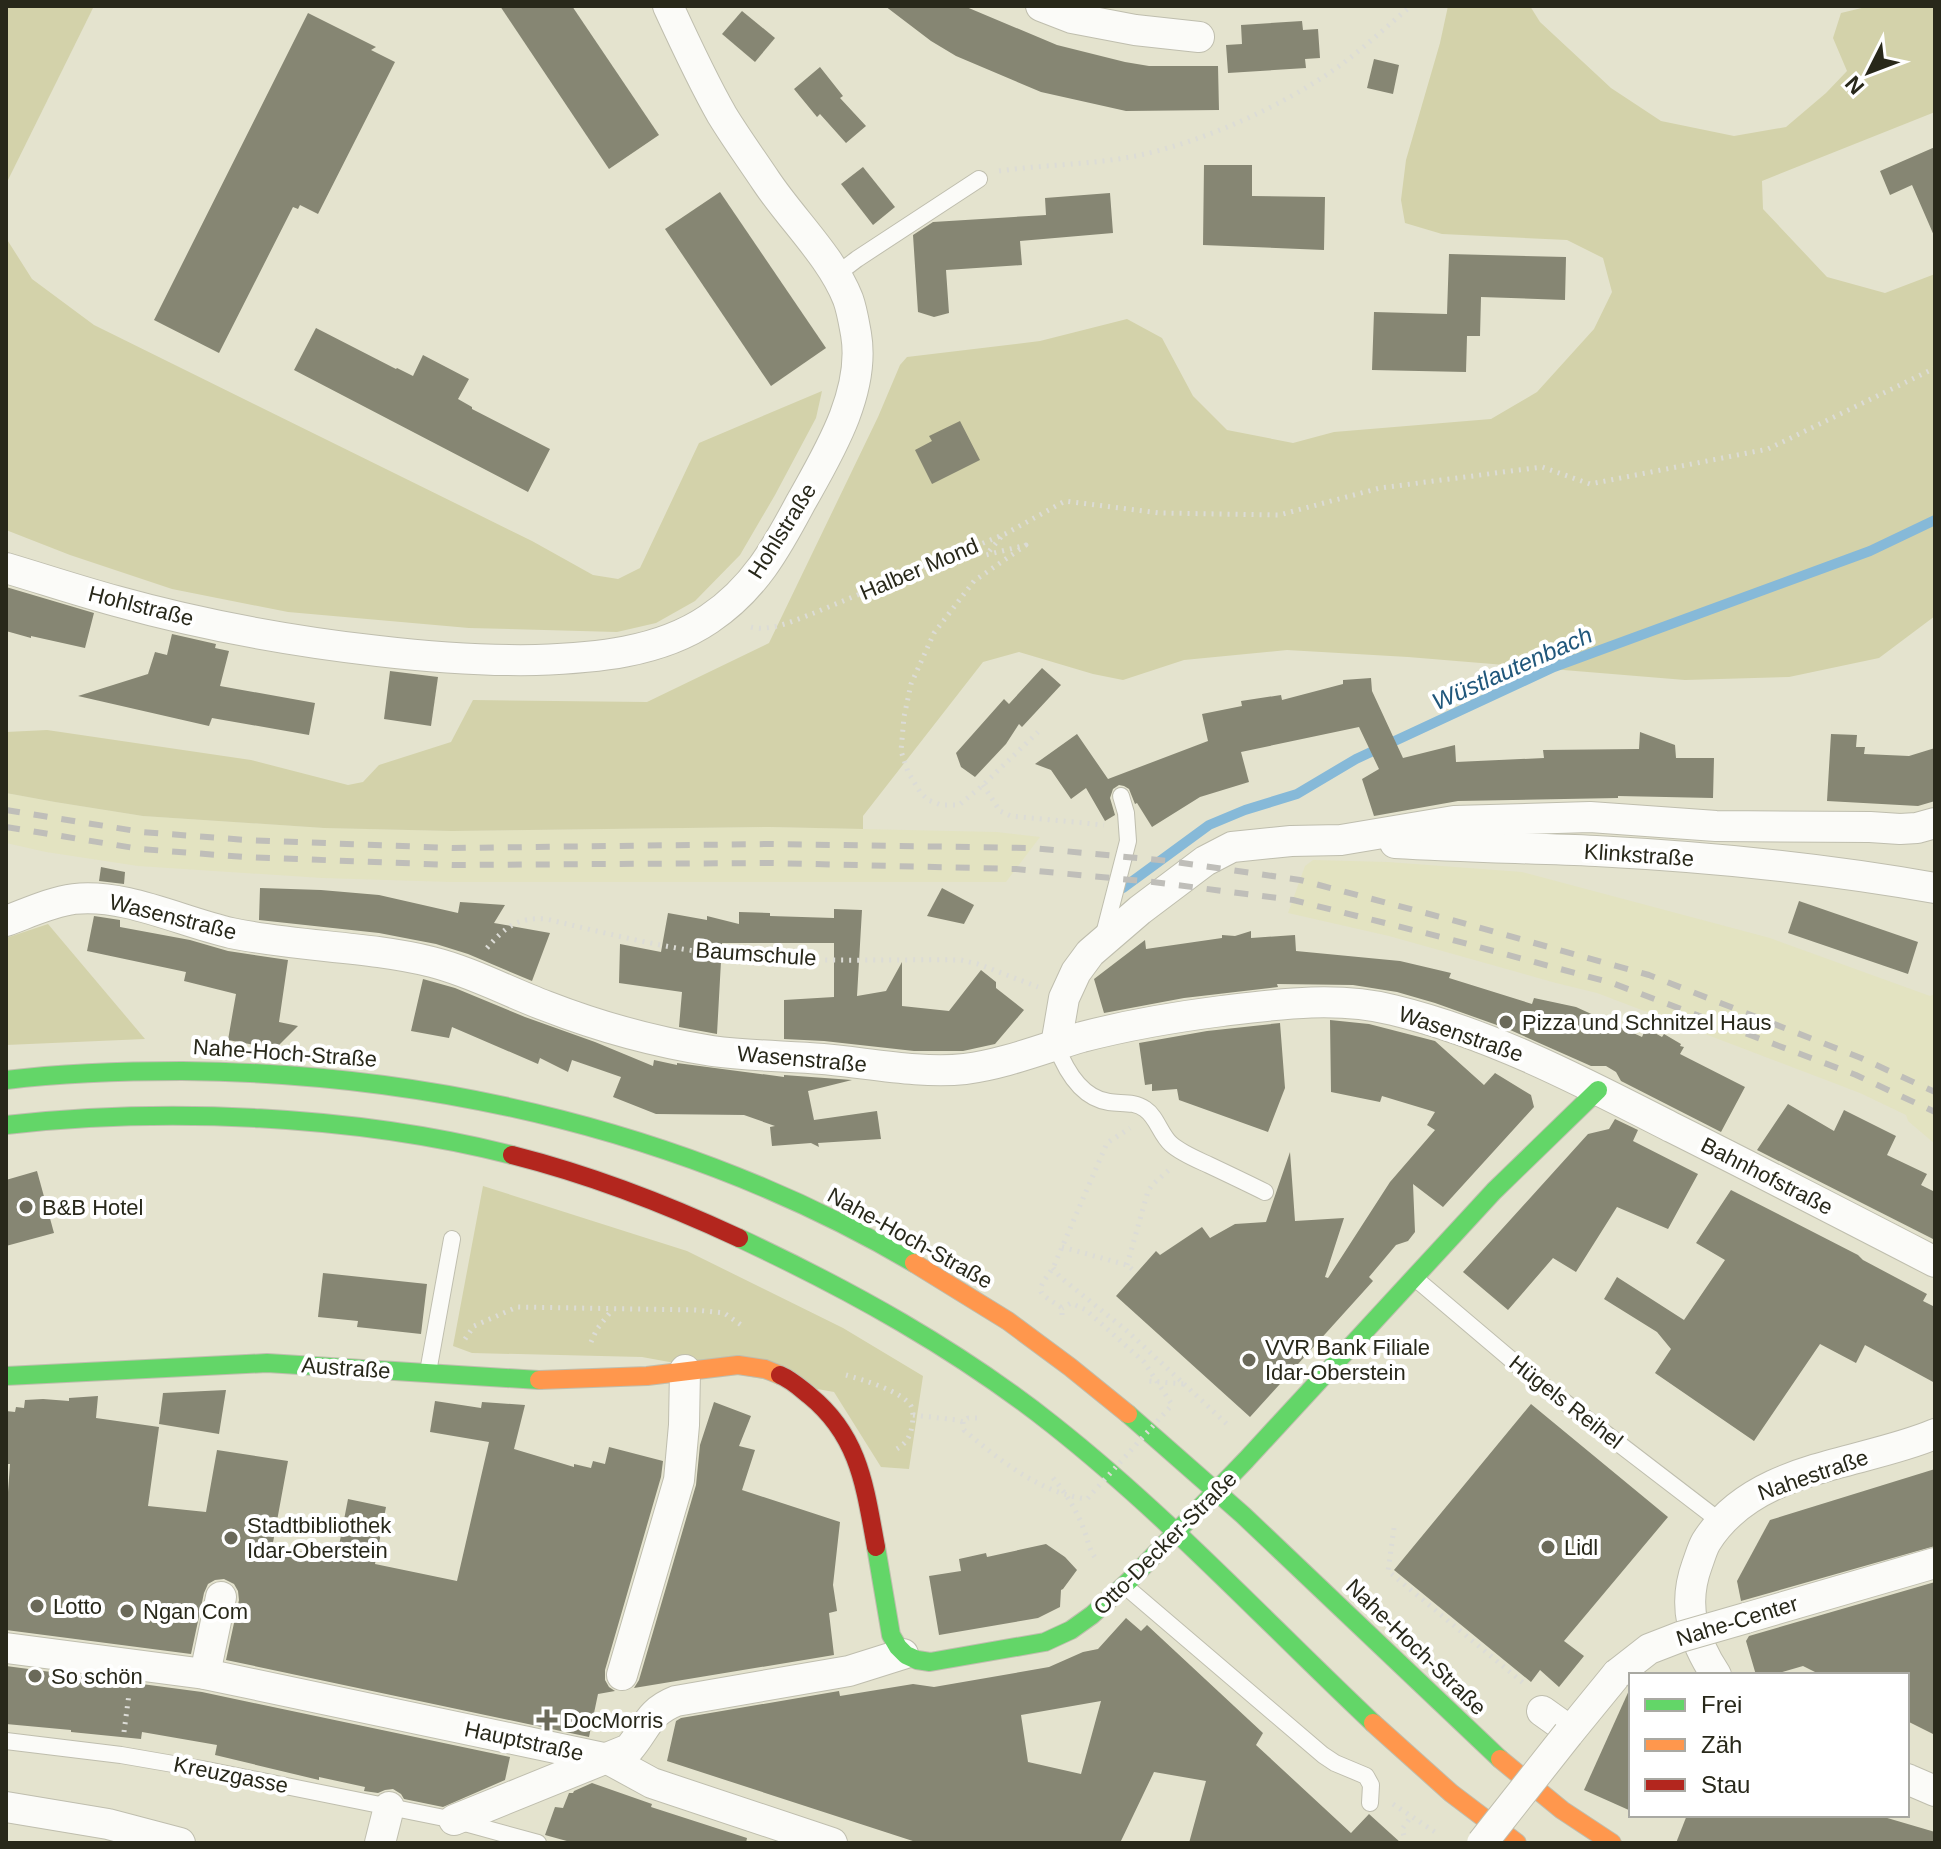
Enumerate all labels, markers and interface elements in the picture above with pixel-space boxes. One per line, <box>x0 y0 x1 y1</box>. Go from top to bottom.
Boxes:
north arrow <box>1829 32 1909 112</box>
text: N <box>1840 71 1869 99</box>
street label: Hohlstraße <box>743 479 821 583</box>
street label: Halber Mond <box>856 533 982 605</box>
street label: Hohlstraße <box>86 581 196 631</box>
water label: Wüstlautenbach <box>1428 621 1596 715</box>
street label: Klinkstraße <box>1583 839 1695 871</box>
street label: Wasenstraße <box>107 889 239 945</box>
street label: Baumschule <box>695 937 817 971</box>
street label: Wasenstraße <box>1395 1001 1527 1067</box>
place label: Pizza und Schnitzel Haus <box>1522 1010 1771 1035</box>
marker: Pizza und Schnitzel Haus <box>1497 1013 1515 1031</box>
street label: Nahe-Hoch-Straße <box>192 1034 378 1072</box>
street label: Wasenstraße <box>736 1041 868 1077</box>
street label: Bahnhofstraße <box>1697 1132 1837 1220</box>
street label: Nahe-Hoch-Straße <box>823 1182 997 1294</box>
place label: B&B Hotel <box>42 1195 144 1220</box>
marker: B&B Hotel <box>17 1198 35 1216</box>
place label: VVR Bank Filiale Idar-Oberstein <box>1265 1335 1430 1385</box>
street label: Hügels Reihel <box>1504 1350 1628 1454</box>
marker: VVR Bank Filiale Idar-Oberstein <box>1240 1351 1258 1369</box>
street label: Austraße <box>301 1352 391 1384</box>
street label: Nahestraße <box>1755 1444 1871 1506</box>
street label: Otto-Decker-Straße <box>1088 1466 1242 1620</box>
place label: Stadtbibliothek Idar-Oberstein <box>247 1513 392 1563</box>
marker: Stadtbibliothek Idar-Oberstein <box>222 1529 240 1547</box>
place label: Lidl <box>1564 1535 1598 1560</box>
marker: Lidl <box>1539 1538 1557 1556</box>
street label: Nahe-Hoch-Straße <box>1341 1574 1491 1720</box>
street label: Nahe-Center <box>1673 1591 1801 1651</box>
place label: Lotto <box>53 1594 102 1619</box>
marker: Lotto <box>28 1597 46 1615</box>
place label: Ngan Com <box>143 1599 248 1624</box>
marker: Ngan Com <box>118 1602 136 1620</box>
place label: So schön <box>51 1664 143 1689</box>
marker: So schön <box>26 1667 44 1685</box>
legend <box>1629 1673 1909 1817</box>
text: Frei <box>1701 1691 1742 1718</box>
place label: DocMorris <box>563 1708 663 1733</box>
marker: DocMorris <box>538 1711 556 1729</box>
street label: Hauptstraße <box>462 1716 586 1766</box>
text: Zäh <box>1701 1731 1742 1758</box>
street label: Kreuzgasse <box>172 1752 290 1798</box>
text: Stau <box>1701 1771 1750 1798</box>

